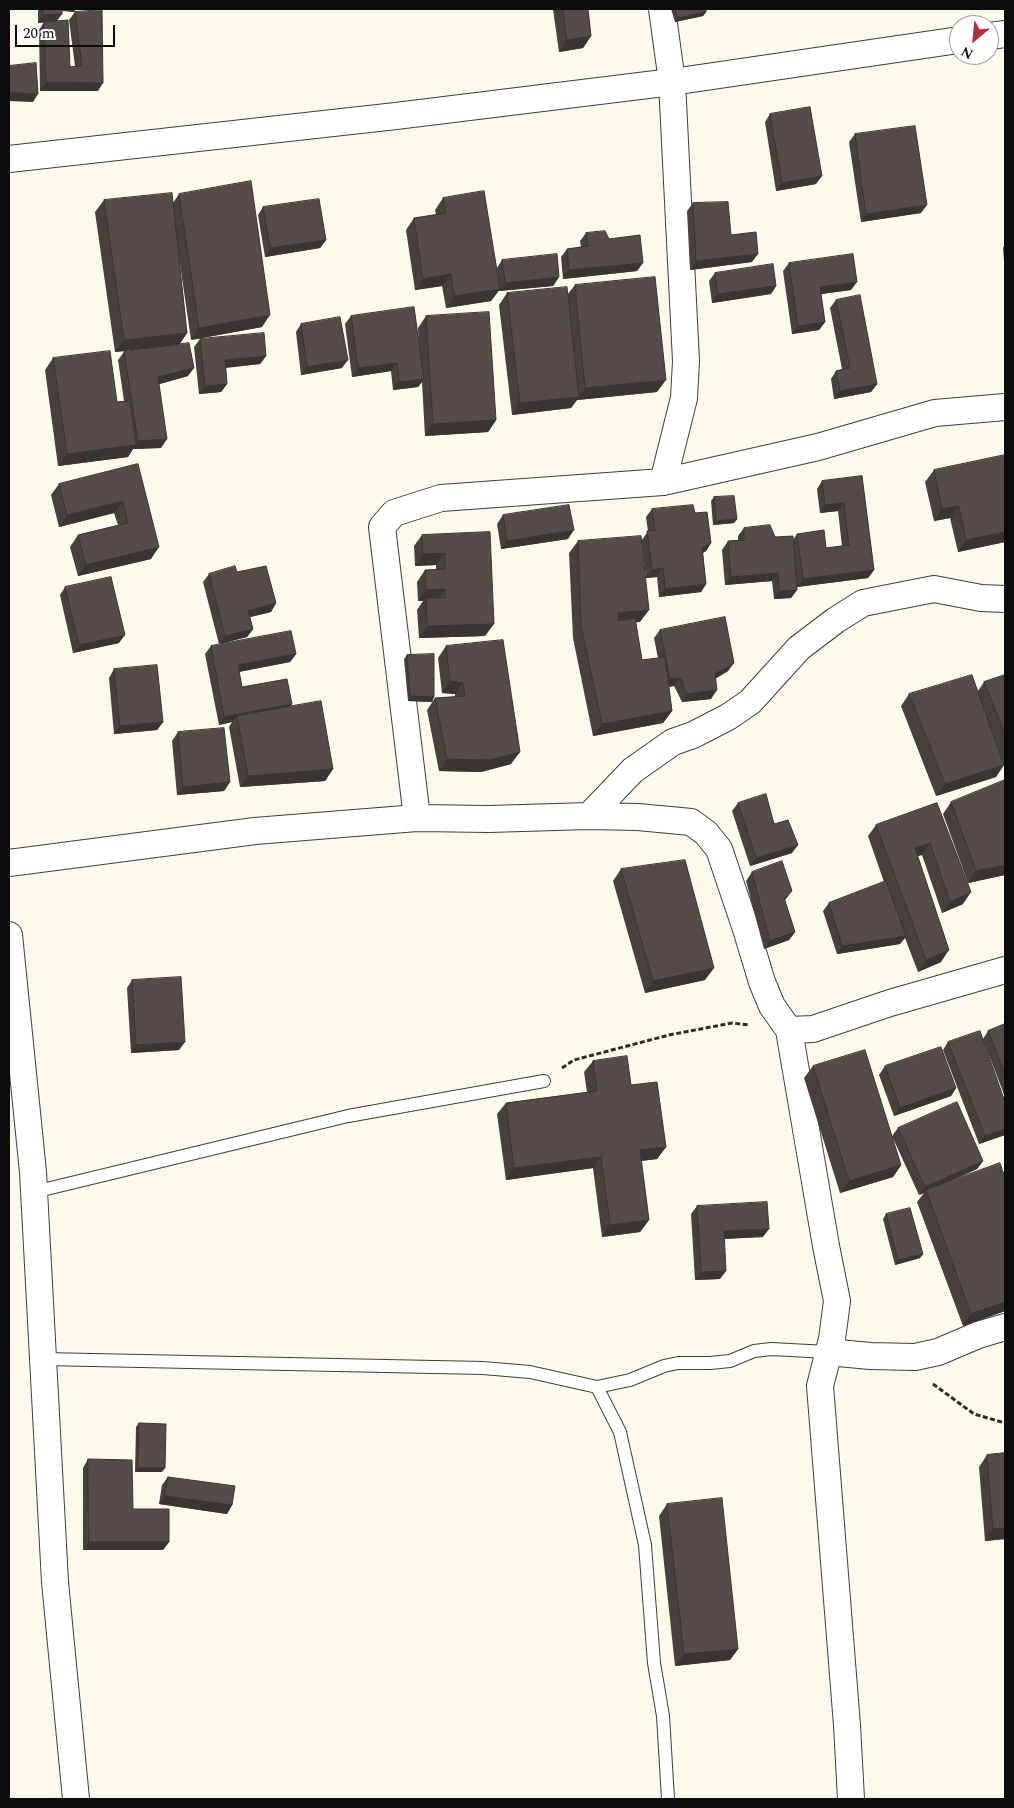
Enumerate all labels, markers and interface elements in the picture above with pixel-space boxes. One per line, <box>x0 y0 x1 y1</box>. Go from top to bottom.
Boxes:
scale bar <box>18 15 118 47</box>
north arrow <box>949 15 999 65</box>
text: 20 m <box>23 22 55 45</box>
text: N <box>957 41 977 65</box>

